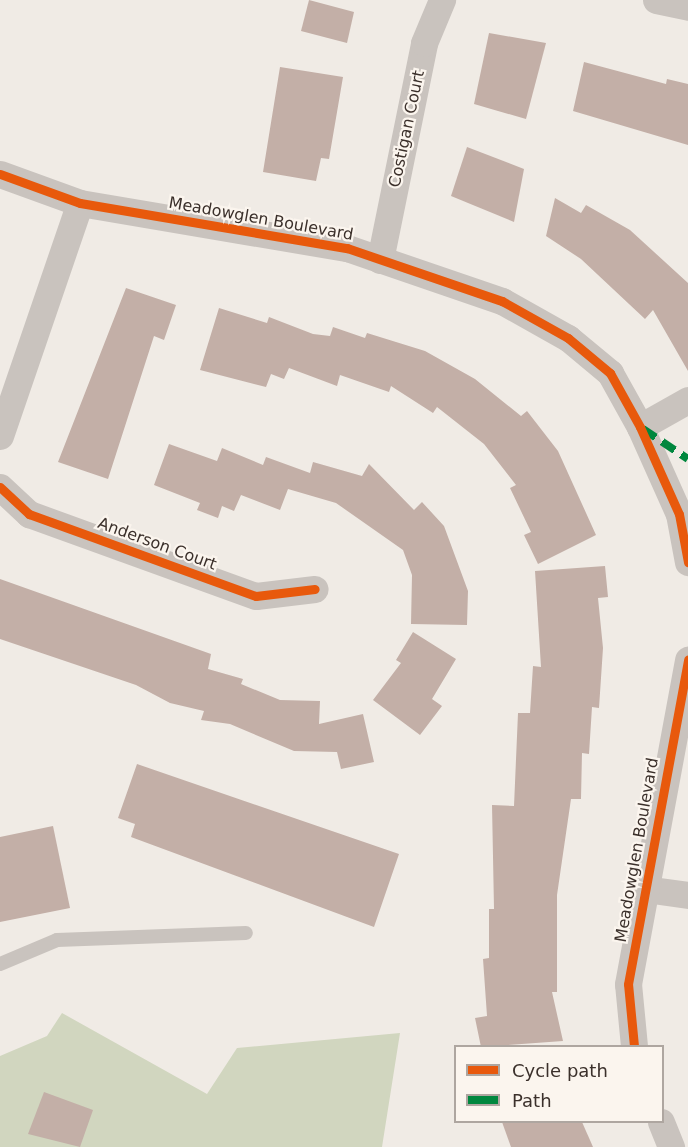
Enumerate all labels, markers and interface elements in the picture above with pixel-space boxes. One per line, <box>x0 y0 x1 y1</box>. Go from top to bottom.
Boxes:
street label: Costigan Court <box>385 69 429 189</box>
street label: Meadowglen Boulevard <box>167 193 355 245</box>
street label: Anderson Court <box>95 514 219 574</box>
street label: Meadowglen Boulevard <box>611 756 663 944</box>
legend <box>454 1045 664 1123</box>
text: Cycle path <box>512 1060 608 1081</box>
text: Path <box>512 1090 552 1111</box>

